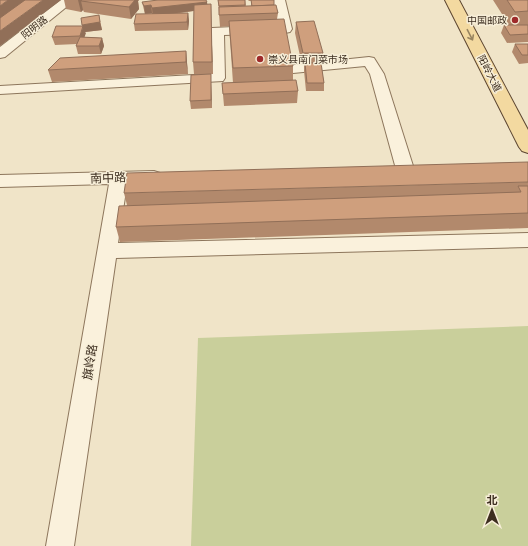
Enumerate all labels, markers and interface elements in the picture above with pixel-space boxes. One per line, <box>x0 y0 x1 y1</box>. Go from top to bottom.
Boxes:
street label: 阳明路 <box>18 12 50 42</box>
place label: 中国邮政 <box>467 13 507 27</box>
marker: 中国邮政 <box>510 15 520 25</box>
one-way arrow <box>467 28 474 40</box>
place label: 崇义县南门菜市场 <box>268 52 348 66</box>
street label: 阳岭大道 <box>475 52 505 94</box>
marker: 崇义县南门菜市场 <box>255 54 265 64</box>
street label: 南中路 <box>90 168 126 187</box>
street label: 旗岭路 <box>78 343 101 381</box>
north arrow <box>472 490 512 530</box>
text: 北 <box>487 492 498 507</box>

